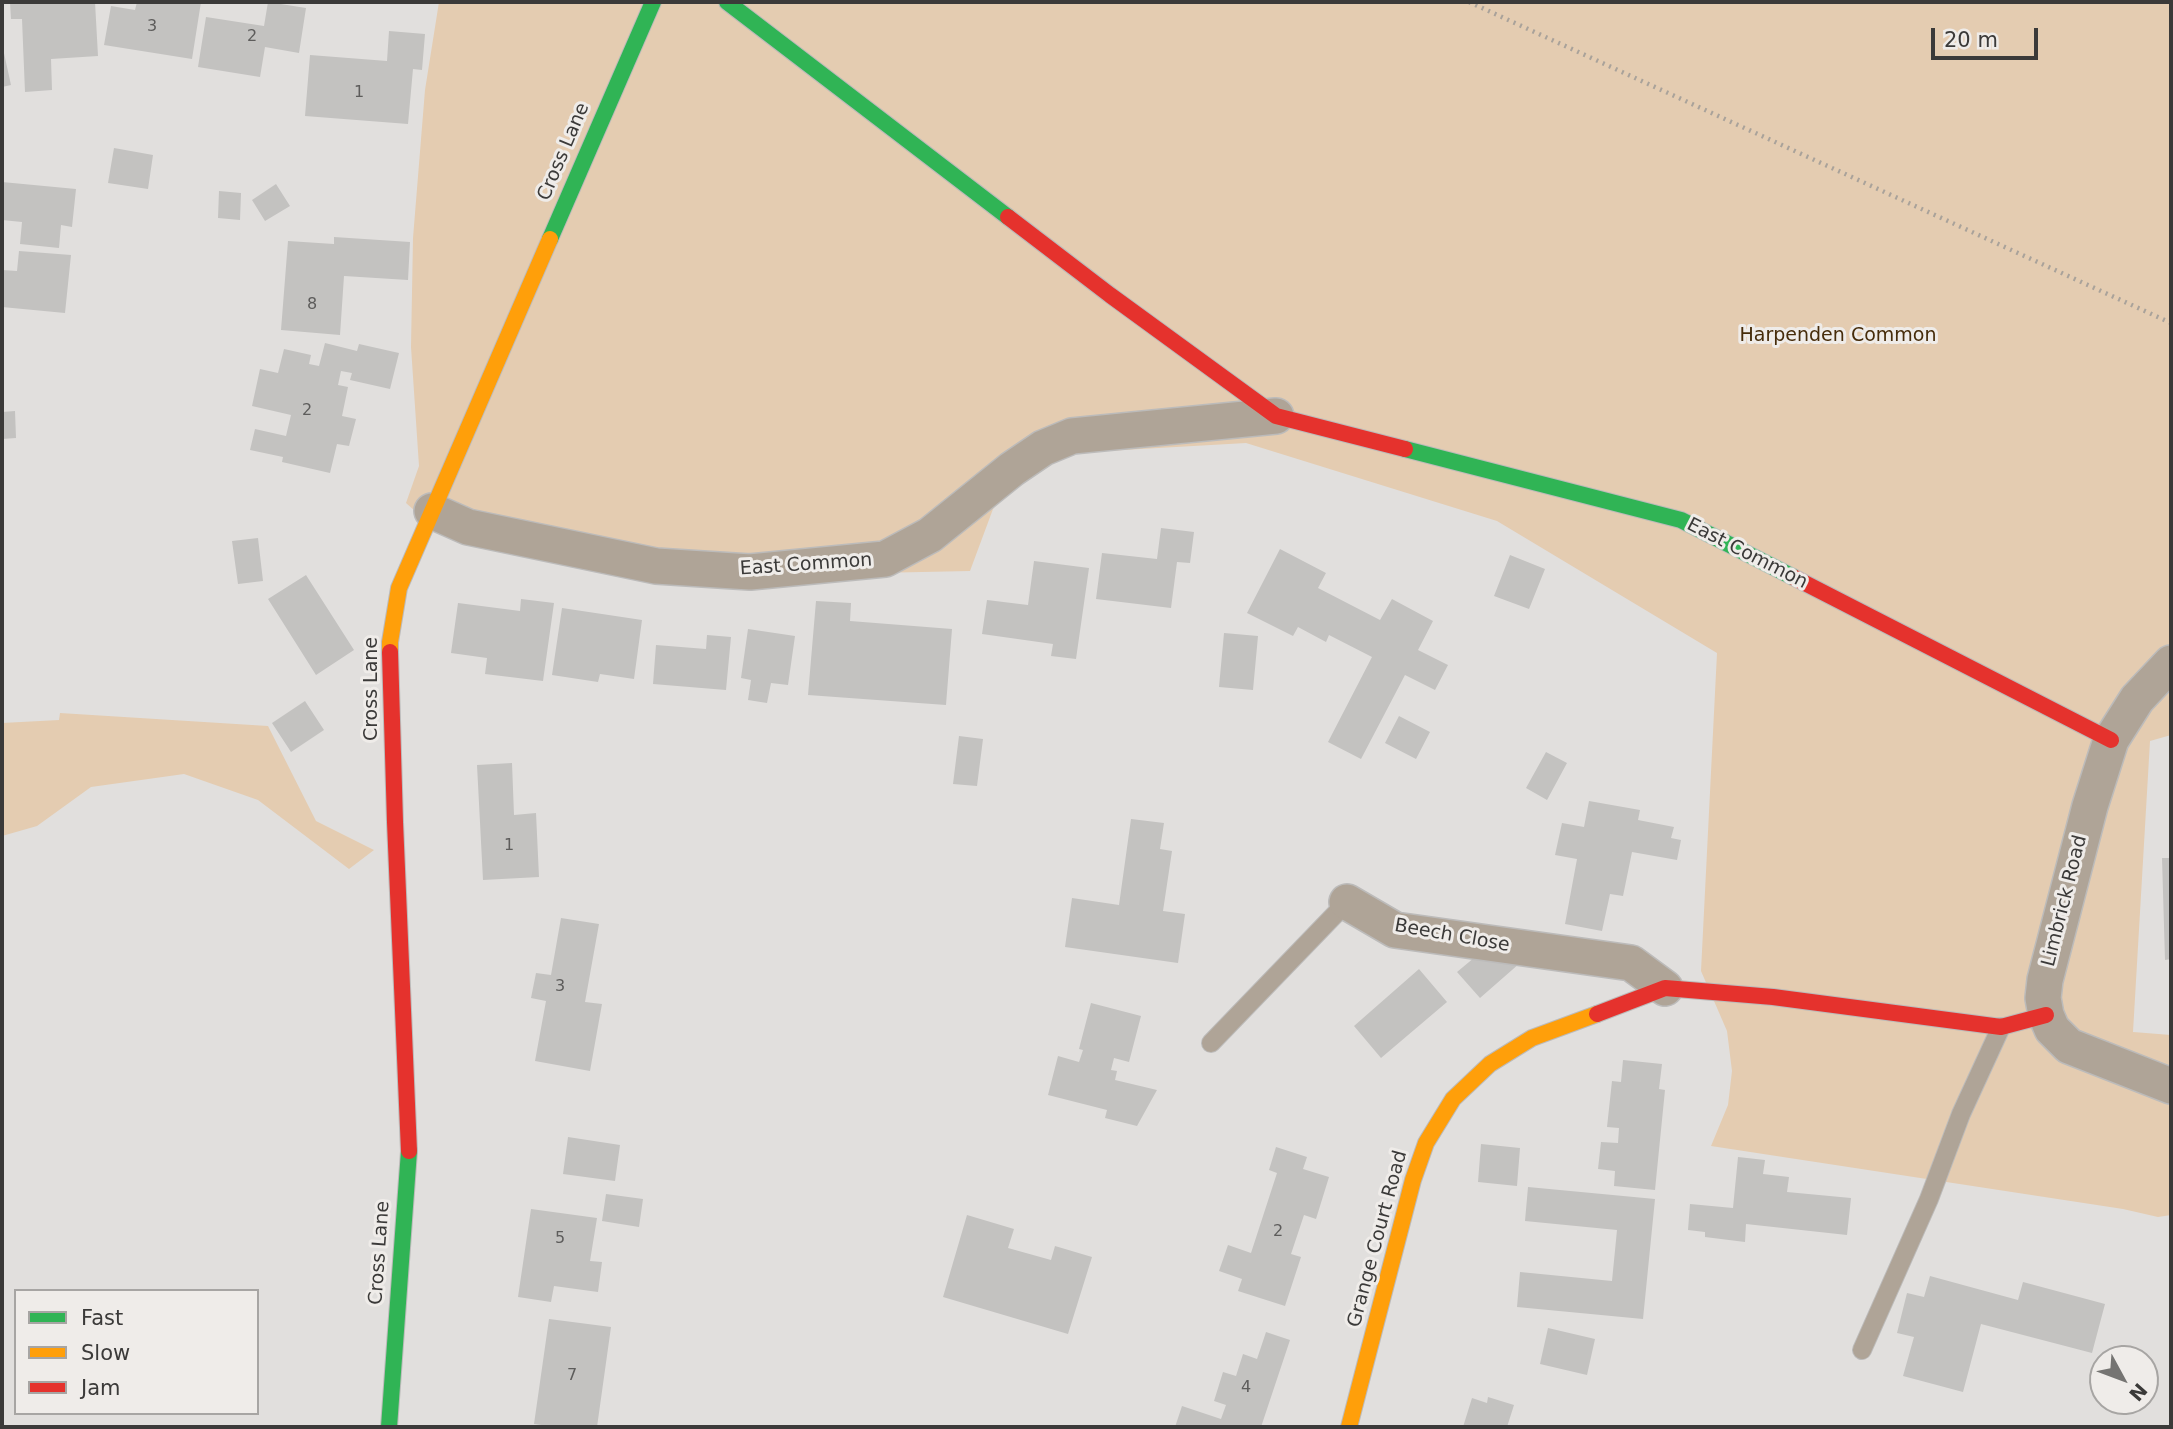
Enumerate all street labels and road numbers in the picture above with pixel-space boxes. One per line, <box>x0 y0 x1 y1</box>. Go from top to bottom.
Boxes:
street label: Cross Lane <box>533 100 595 204</box>
street label: East Common <box>1683 514 1811 594</box>
street label: East Common <box>739 549 873 581</box>
street label: Cross Lane <box>361 637 383 741</box>
street label: Limbrick Road <box>2038 833 2092 969</box>
street label: Beech Close <box>1393 915 1511 957</box>
street label: Grange Court Road <box>1343 1148 1413 1330</box>
street label: Cross Lane <box>365 1200 395 1306</box>

